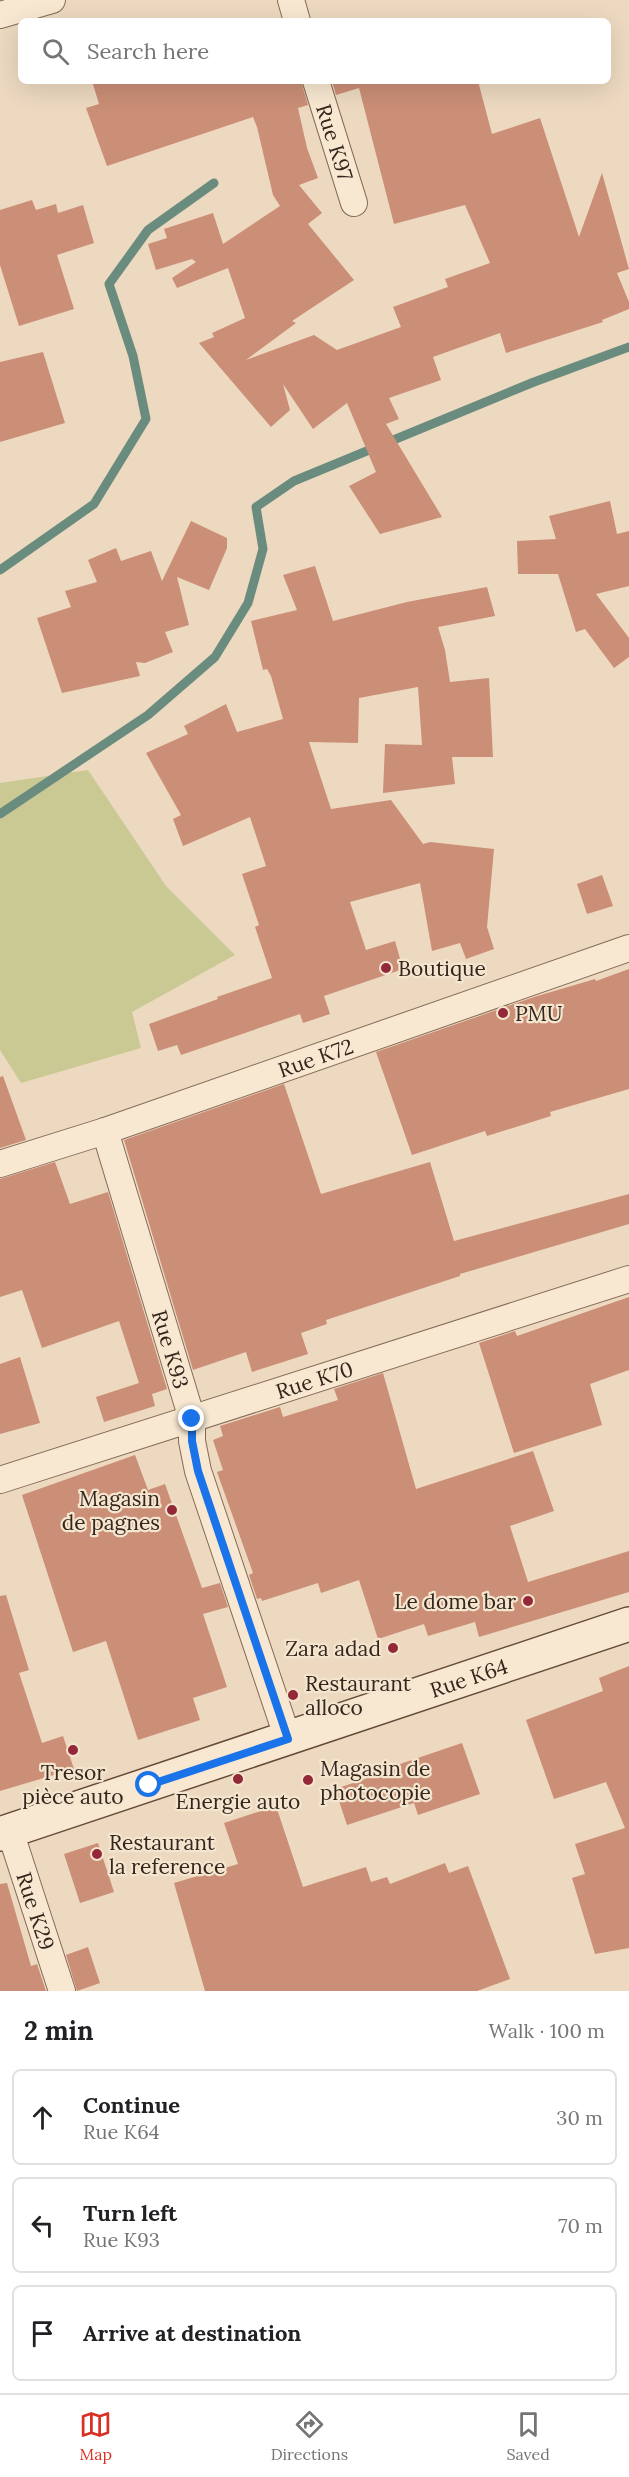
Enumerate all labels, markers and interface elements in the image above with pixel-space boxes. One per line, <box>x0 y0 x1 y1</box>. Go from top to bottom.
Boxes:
search box <box>18 18 611 84</box>
icon: search <box>39 35 72 68</box>
text: Search here <box>87 37 209 65</box>
street label: Rue K97 <box>310 101 360 184</box>
place label: Boutique <box>398 955 486 982</box>
marker: Boutique <box>379 961 393 975</box>
place label: PMU <box>515 1000 563 1027</box>
marker: PMU <box>496 1006 510 1020</box>
street label: Rue K72 <box>274 1032 357 1083</box>
street label: Rue K93 <box>146 1307 196 1392</box>
street label: Rue K70 <box>272 1355 356 1405</box>
route end <box>178 1405 204 1431</box>
place label: Magasin de pagnes <box>62 1485 160 1536</box>
marker: Magasin de pagnes <box>165 1503 179 1517</box>
place label: Le dome bar <box>394 1588 516 1615</box>
marker: Le dome bar <box>521 1594 535 1608</box>
place label: Zara adad <box>285 1635 381 1662</box>
marker: Zara adad <box>386 1641 400 1655</box>
street label: Rue K64 <box>426 1652 511 1703</box>
place label: Restaurant alloco <box>305 1670 412 1721</box>
marker: Restaurant alloco <box>286 1688 300 1702</box>
marker: Tresor pièce auto <box>66 1743 80 1757</box>
place label: Magasin de photocopie <box>320 1755 431 1806</box>
place label: Tresor pièce auto <box>22 1759 124 1810</box>
route start <box>135 1771 161 1797</box>
marker: Energie auto <box>231 1772 245 1786</box>
marker: Magasin de photocopie <box>301 1773 315 1787</box>
place label: Energie auto <box>176 1788 300 1815</box>
place label: Restaurant la reference <box>109 1829 225 1880</box>
marker: Restaurant la reference <box>90 1847 104 1861</box>
street label: Rue K29 <box>11 1868 61 1953</box>
text: 2 min <box>24 2014 94 2047</box>
text: Walk · 100 m <box>489 2018 605 2043</box>
text: Continue <box>83 2091 180 2119</box>
icon: ahead <box>26 2101 59 2134</box>
text: 30 m <box>556 2105 603 2130</box>
text: Rue K64 <box>83 2119 160 2144</box>
text: Turn left <box>83 2199 177 2227</box>
icon: left <box>26 2209 59 2242</box>
text: 70 m <box>558 2213 603 2238</box>
text: Rue K93 <box>83 2227 160 2252</box>
icon: arrive <box>26 2317 59 2350</box>
text: Arrive at destination <box>83 2319 301 2347</box>
tab: Map <box>79 2408 112 2464</box>
tab: Directions <box>271 2408 348 2464</box>
tab: Saved <box>506 2408 550 2464</box>

